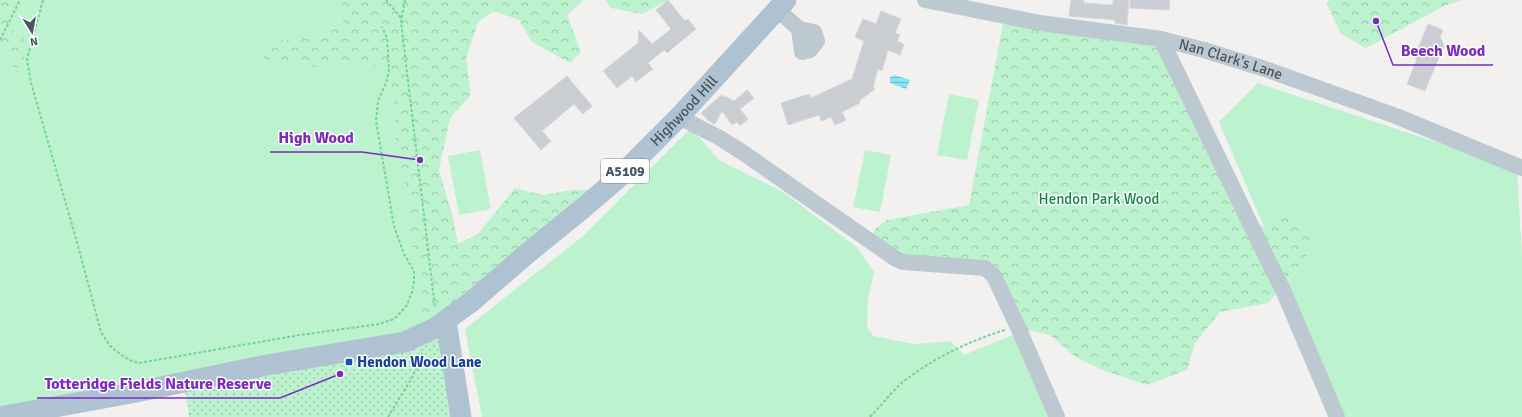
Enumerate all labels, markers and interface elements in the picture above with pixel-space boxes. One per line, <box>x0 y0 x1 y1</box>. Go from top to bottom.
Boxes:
north arrow <box>12 12 52 52</box>
text: N <box>29 34 39 48</box>
street label: Nan Clark's Lane <box>1177 35 1285 84</box>
callout: Beech Wood <box>1393 37 1493 65</box>
text: Beech Wood <box>1401 41 1486 61</box>
street label: Highwood Hill <box>646 72 722 150</box>
callout: High Wood <box>270 124 362 152</box>
text: High Wood <box>278 128 354 148</box>
road number: A5109 <box>601 159 649 183</box>
park label: Hendon Park Wood <box>1039 190 1159 208</box>
place label: Hendon Wood Lane <box>357 353 482 371</box>
marker: Hendon Wood Lane <box>344 357 354 367</box>
callout: Totteridge Fields Nature Reserve <box>37 370 280 398</box>
text: Totteridge Fields Nature Reserve <box>45 374 272 394</box>

